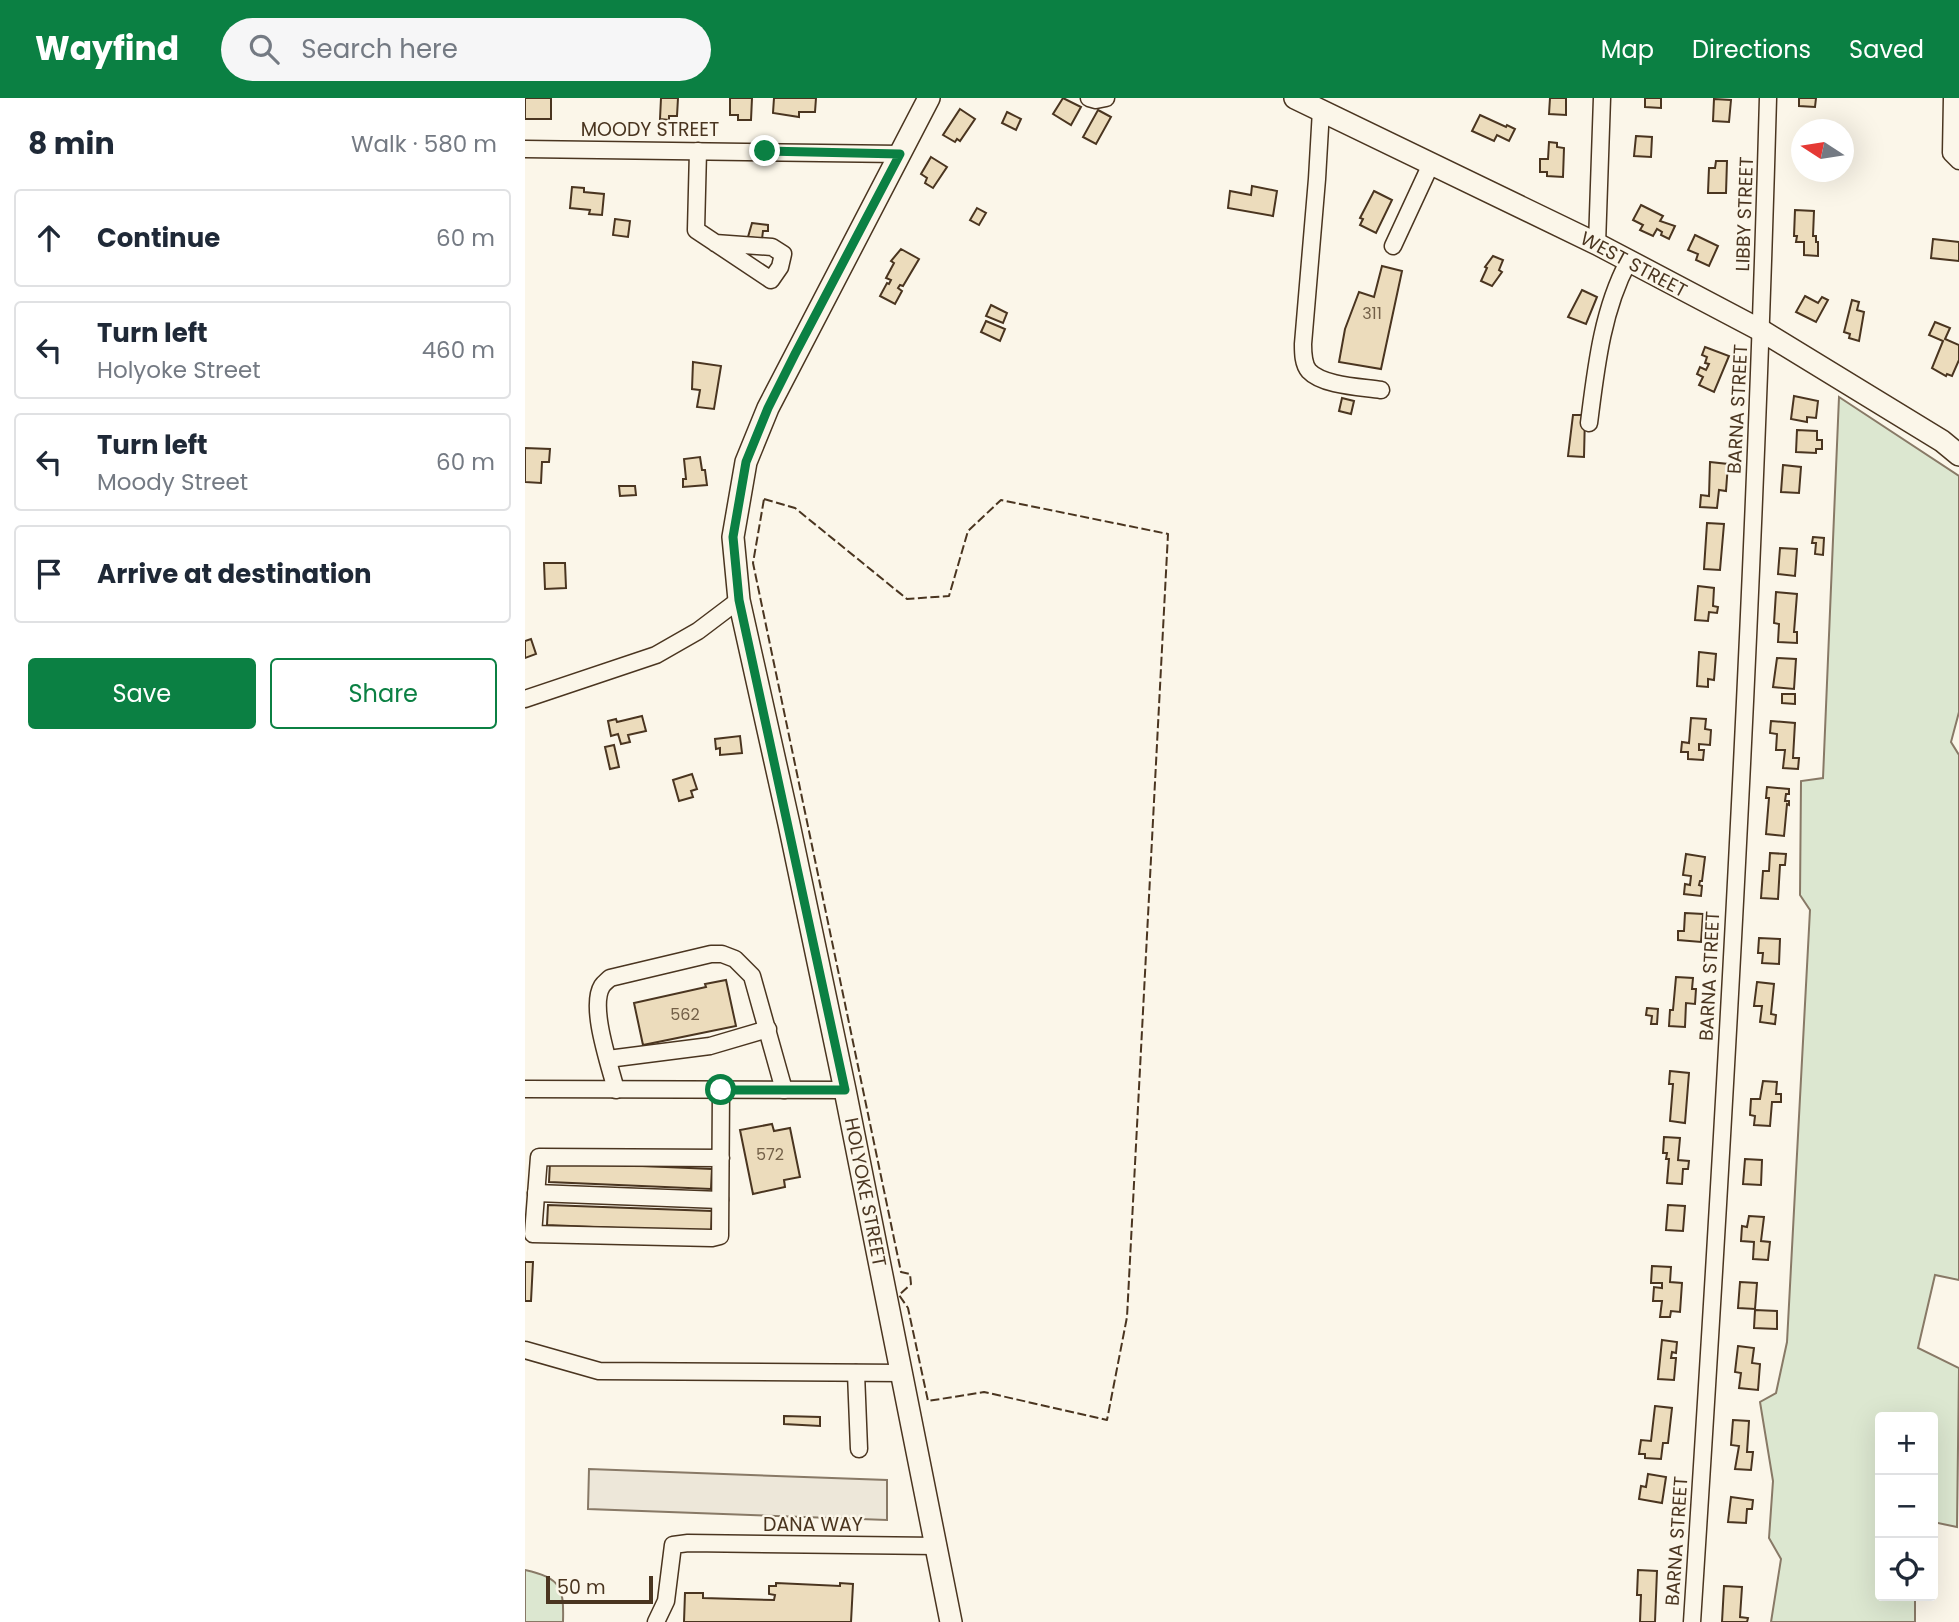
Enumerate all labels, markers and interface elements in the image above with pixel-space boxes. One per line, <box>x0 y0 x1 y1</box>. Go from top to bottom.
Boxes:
search box <box>221 18 711 81</box>
text: Wayfind <box>35 25 179 72</box>
icon: search <box>245 30 283 68</box>
text: Search here <box>301 31 458 67</box>
text: Map <box>1601 33 1654 66</box>
text: Directions <box>1692 33 1811 66</box>
text: Saved <box>1849 33 1924 66</box>
street label: MOODY STREET <box>581 116 719 143</box>
north arrow <box>1791 119 1854 182</box>
text: 8 min <box>28 122 115 165</box>
text: Walk · 580 m <box>351 128 497 160</box>
route end <box>749 135 780 166</box>
street label: LIBBY STREET <box>1729 156 1760 272</box>
icon: ahead <box>30 219 68 257</box>
text: Continue <box>97 220 220 256</box>
text: 60 m <box>436 222 495 254</box>
street label: WEST STREET <box>1576 225 1692 304</box>
house number: 311 <box>1362 302 1382 325</box>
text: Turn left <box>97 315 208 351</box>
icon: left <box>30 331 68 369</box>
text: 460 m <box>422 334 495 366</box>
street label: BARNA STREET <box>1721 343 1754 475</box>
text: Holyoke Street <box>97 354 261 386</box>
text: Turn left <box>97 427 208 463</box>
icon: left <box>30 443 68 481</box>
text: 60 m <box>436 446 495 478</box>
text: Moody Street <box>97 466 248 498</box>
icon: arrive <box>30 555 68 593</box>
text: Arrive at destination <box>97 556 372 592</box>
button: Save <box>28 658 256 729</box>
button: Share <box>270 658 497 729</box>
street label: BARNA STREET <box>1693 910 1726 1042</box>
house number: 562 <box>670 1003 700 1026</box>
route start <box>705 1074 736 1105</box>
street label: HOLYOKE STREET <box>838 1115 893 1269</box>
house number: 572 <box>756 1143 784 1166</box>
map controls <box>1875 1412 1938 1601</box>
button: + <box>1875 1412 1938 1475</box>
street label: BARNA STREET <box>1658 1475 1695 1607</box>
button: − <box>1875 1475 1938 1538</box>
street label: DANA WAY <box>763 1511 863 1538</box>
button: locate <box>1875 1538 1938 1601</box>
scale bar <box>546 1573 653 1605</box>
text: 50 m <box>557 1574 606 1601</box>

